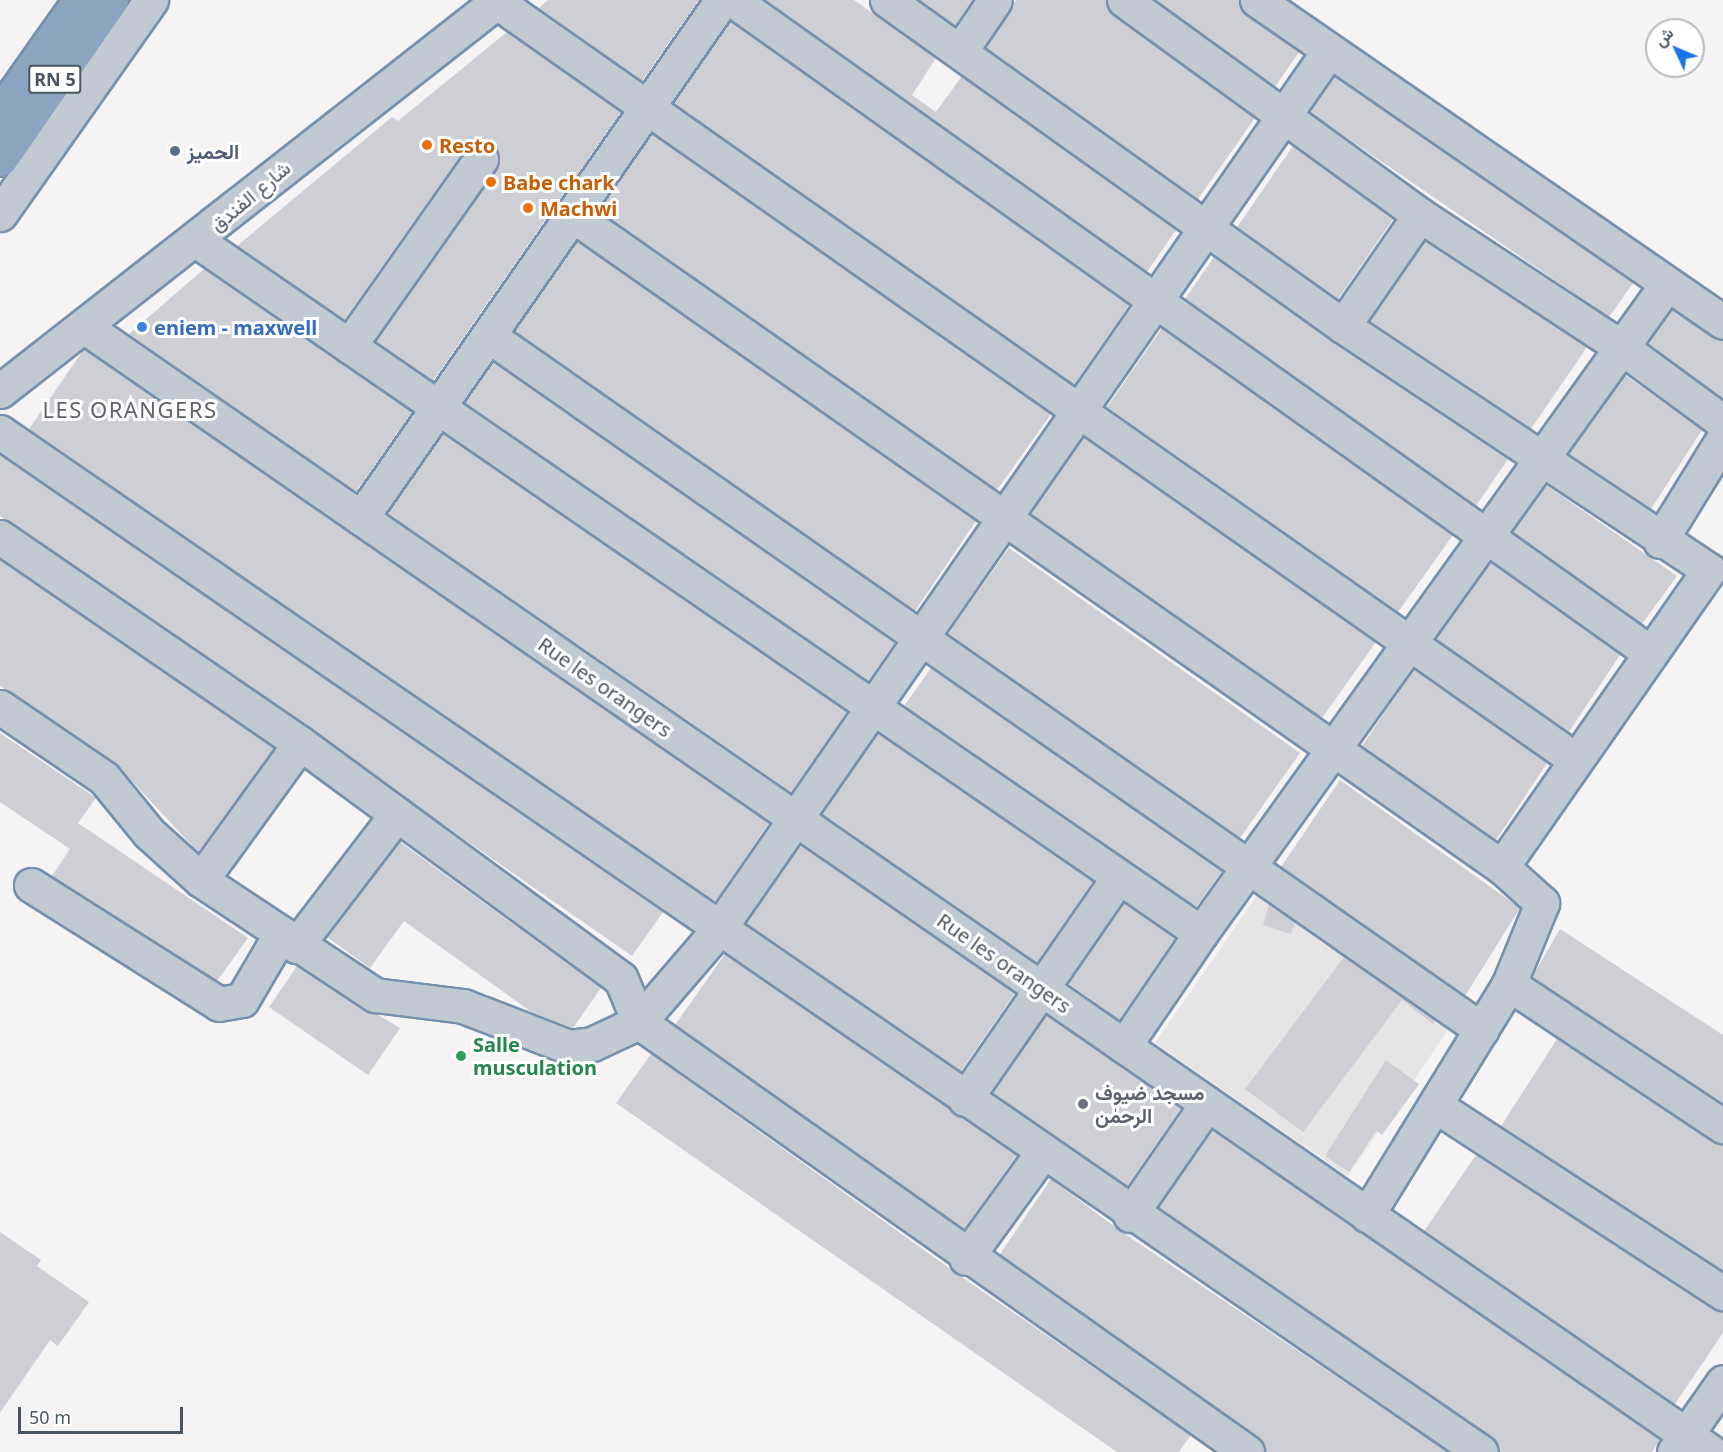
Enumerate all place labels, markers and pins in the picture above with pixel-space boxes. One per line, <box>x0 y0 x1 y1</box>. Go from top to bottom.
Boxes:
place label: Resto <box>439 133 495 157</box>
marker: Resto <box>420 138 434 152</box>
place label: الحميز <box>187 139 239 163</box>
marker: الحميز <box>168 144 182 158</box>
place label: Babe chark <box>503 170 615 194</box>
marker: Babe chark <box>484 175 498 189</box>
place label: Machwi <box>540 196 617 220</box>
marker: Machwi <box>521 201 535 215</box>
place label: eniem - maxwell <box>154 315 317 339</box>
marker: eniem - maxwell <box>135 320 149 334</box>
place label: Salle musculation <box>473 1032 597 1079</box>
marker: Salle musculation <box>454 1049 468 1063</box>
place label: مسجد ضيوف الرحمٰن <box>1095 1080 1204 1127</box>
marker: مسجد ضيوف الرحمٰن <box>1076 1097 1090 1111</box>

